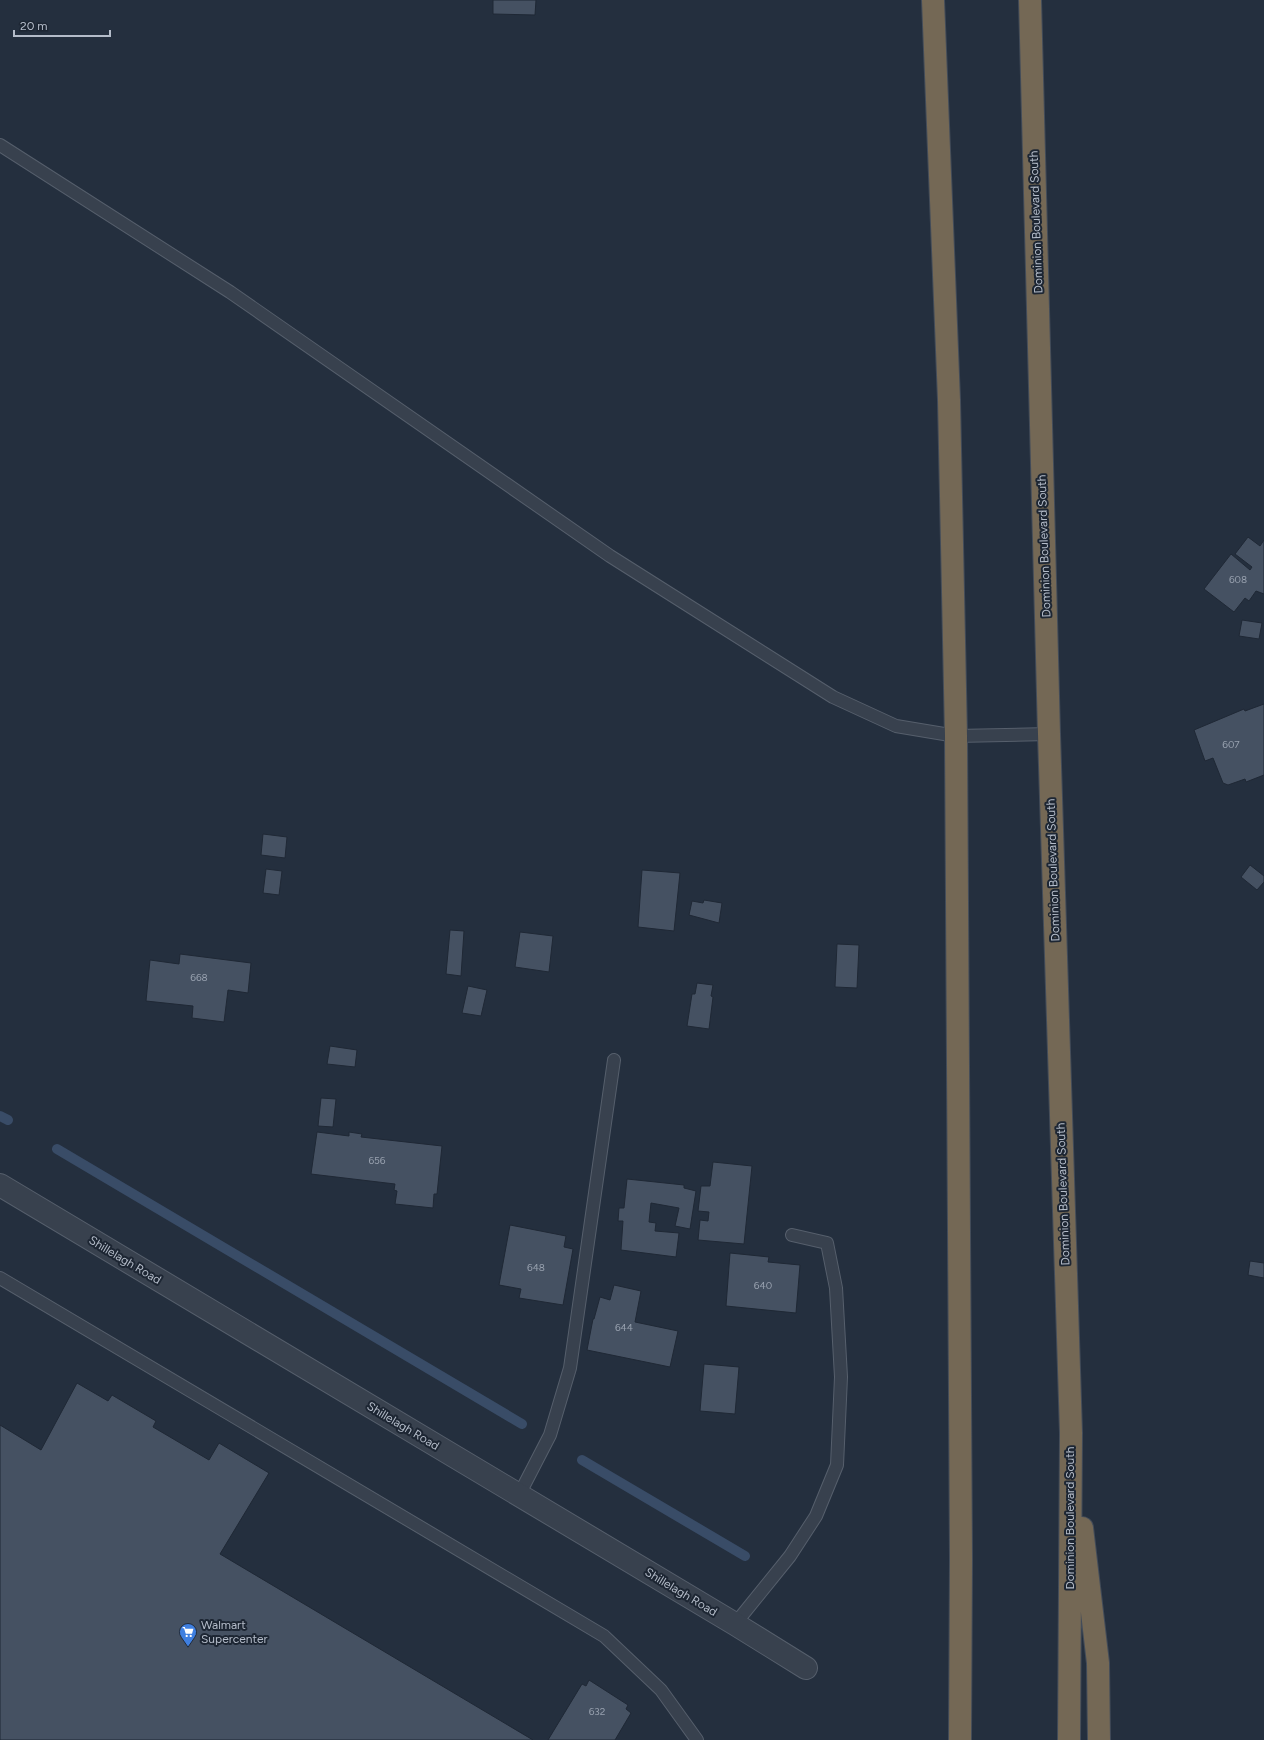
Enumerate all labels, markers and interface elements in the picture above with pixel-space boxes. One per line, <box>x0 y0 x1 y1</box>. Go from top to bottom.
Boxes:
scale bar <box>14 12 110 38</box>
text: 20 m <box>20 19 48 33</box>
street label: Dominion Boulevard South <box>1027 150 1045 294</box>
street label: Dominion Boulevard South <box>1035 474 1053 618</box>
house number: 608 <box>1229 573 1247 586</box>
house number: 607 <box>1222 738 1240 751</box>
street label: Dominion Boulevard South <box>1044 798 1062 942</box>
house number: 668 <box>190 971 208 984</box>
street label: Dominion Boulevard South <box>1054 1122 1072 1266</box>
house number: 656 <box>368 1154 386 1167</box>
street label: Shillelagh Road <box>86 1233 164 1287</box>
house number: 648 <box>527 1261 545 1274</box>
house number: 640 <box>754 1279 772 1292</box>
house number: 644 <box>615 1321 633 1334</box>
street label: Shillelagh Road <box>364 1399 442 1453</box>
street label: Dominion Boulevard South <box>1063 1446 1077 1589</box>
street label: Shillelagh Road <box>642 1565 720 1619</box>
place label: Walmart Supercenter <box>201 1618 268 1646</box>
supermarket icon: Walmart Supercenter <box>178 1622 198 1647</box>
house number: 632 <box>589 1705 605 1718</box>

